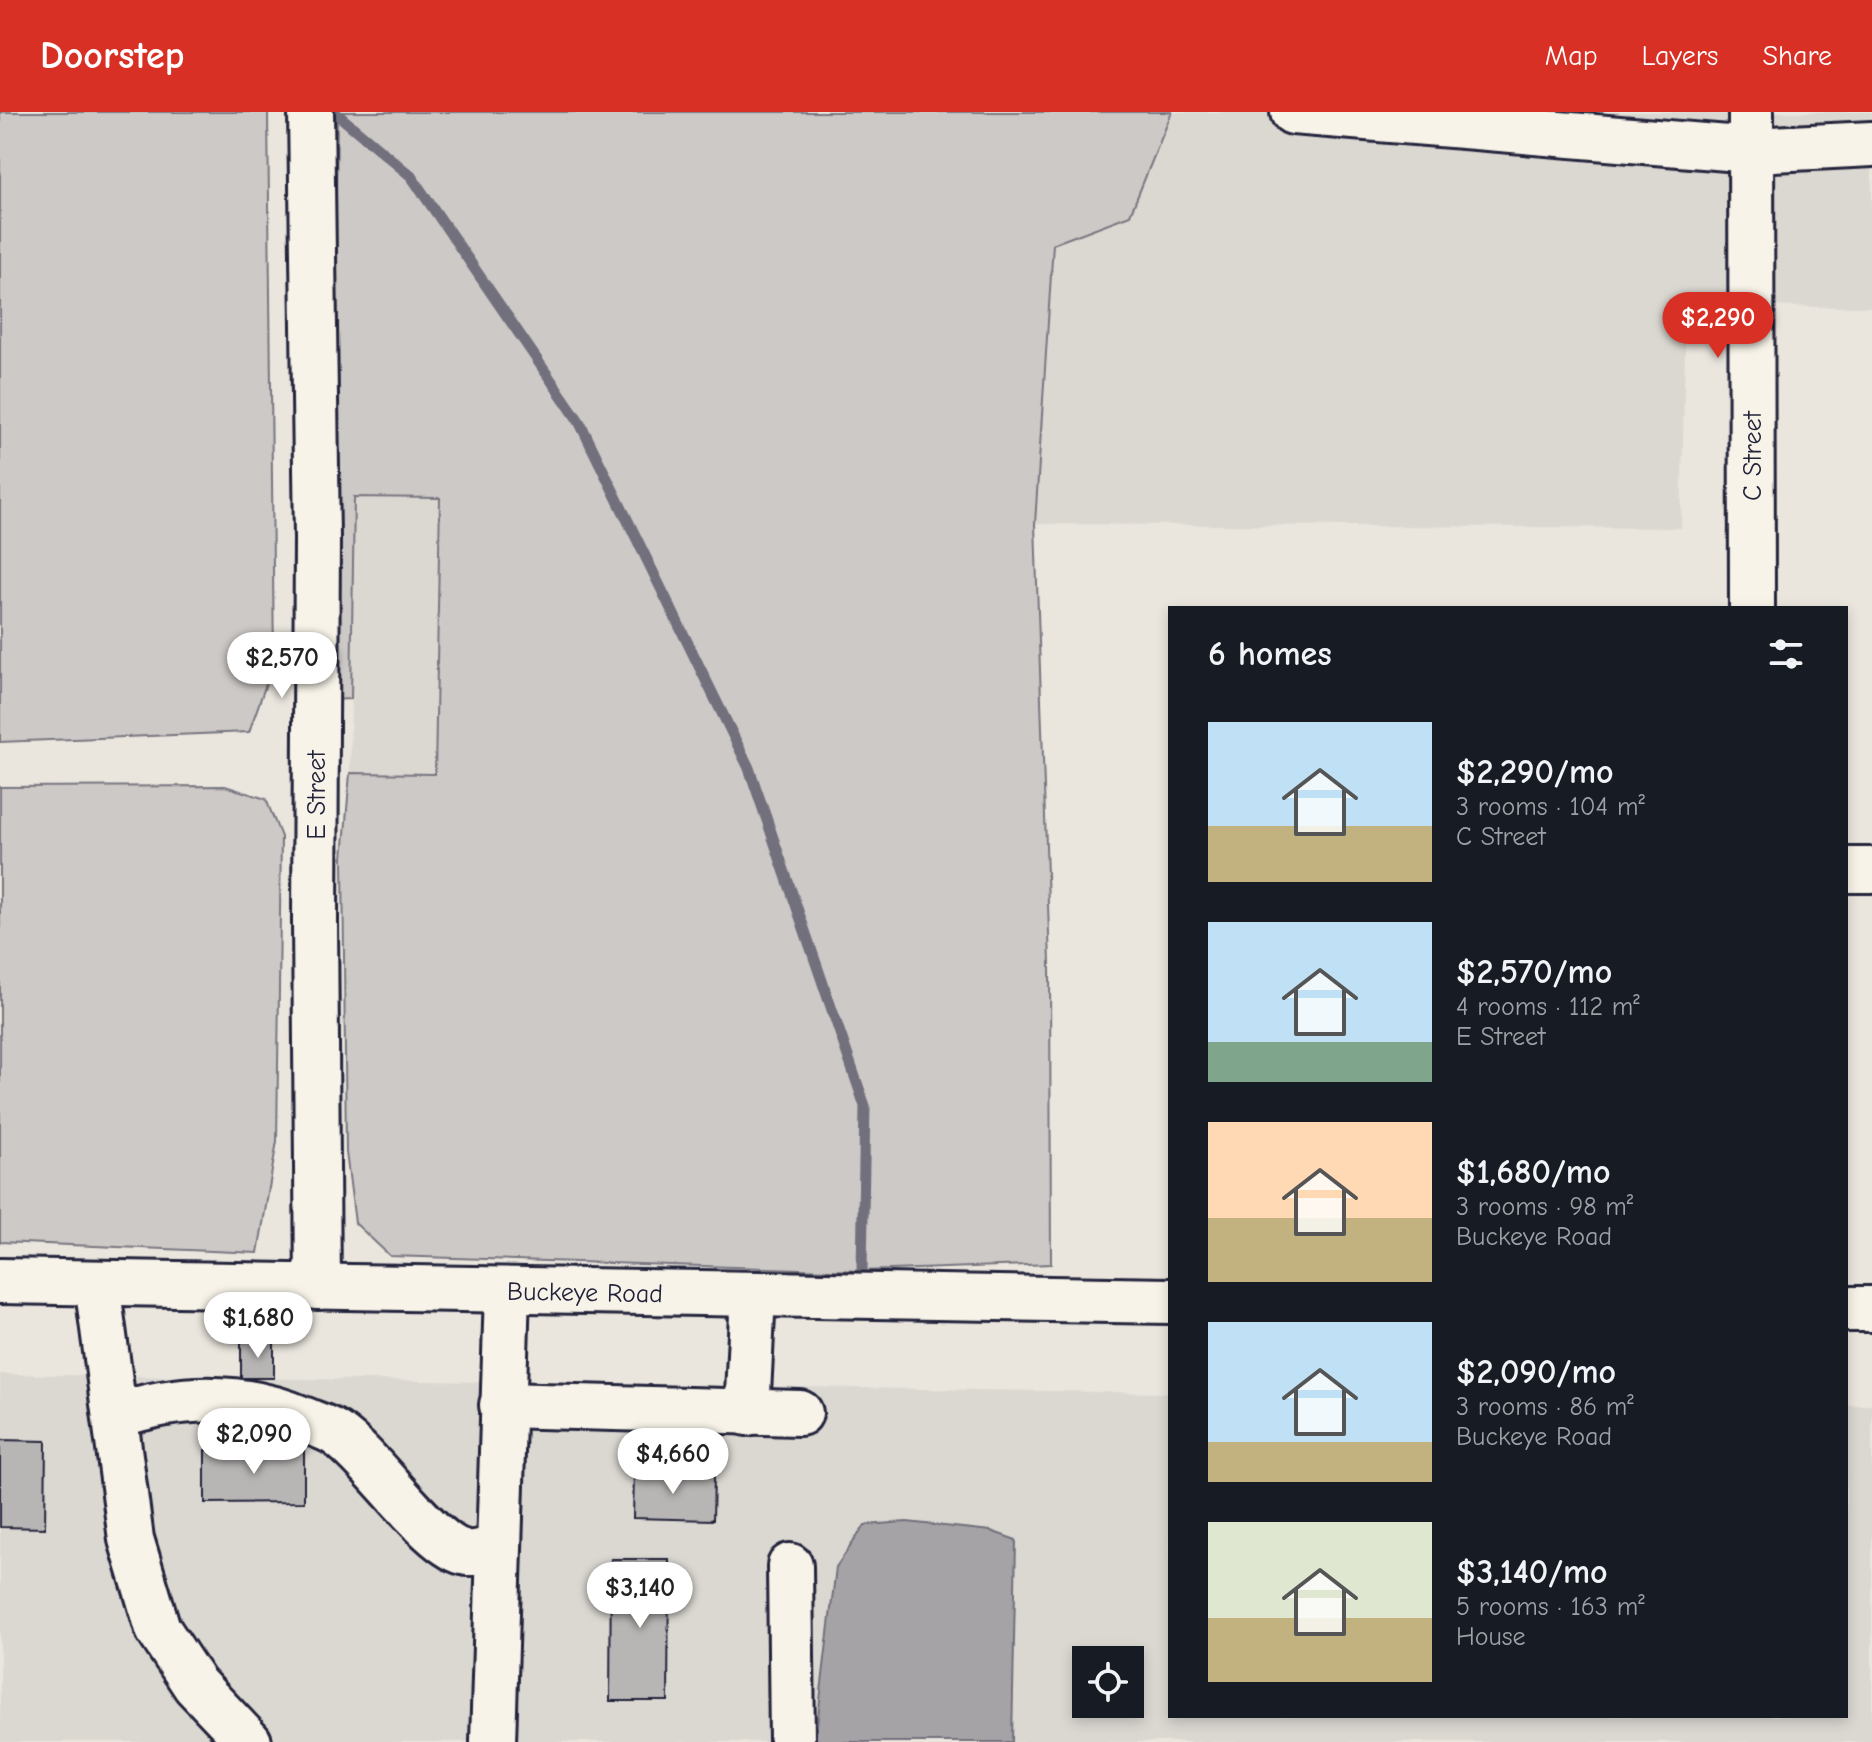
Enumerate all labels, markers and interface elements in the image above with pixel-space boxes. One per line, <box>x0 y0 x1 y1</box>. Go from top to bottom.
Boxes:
text: Doorstep <box>40 34 184 78</box>
text: Map <box>1545 40 1598 72</box>
text: Layers <box>1642 40 1718 72</box>
text: Share <box>1762 40 1832 72</box>
pin: $2,290 <box>1653 292 1783 360</box>
text: $2,290 <box>1681 303 1755 333</box>
street label: C Street <box>1738 410 1768 501</box>
pin: $2,570 <box>217 632 347 700</box>
icon: filters <box>1764 632 1808 676</box>
text: 6 homes <box>1208 634 1332 674</box>
text: $2,570 <box>245 643 319 673</box>
street label: E Street <box>302 749 332 840</box>
text: $2,290/mo <box>1456 752 1614 792</box>
icon: home <box>1272 754 1368 850</box>
text: 3 rooms · 104 m² <box>1456 792 1645 822</box>
text: C Street <box>1456 822 1546 852</box>
text: $2,570/mo <box>1456 952 1612 992</box>
icon: home <box>1272 954 1368 1050</box>
text: 4 rooms · 112 m² <box>1456 992 1640 1022</box>
text: E Street <box>1456 1022 1545 1052</box>
text: $1,680/mo <box>1456 1152 1611 1192</box>
icon: home <box>1272 1154 1368 1250</box>
text: 3 rooms · 98 m² <box>1456 1192 1633 1222</box>
text: Buckeye Road <box>1456 1222 1612 1252</box>
street label: Buckeye Road <box>507 1277 663 1309</box>
pin: $1,680 <box>193 1292 323 1360</box>
text: $1,680 <box>222 1303 294 1333</box>
text: $2,090/mo <box>1456 1352 1616 1392</box>
icon: home <box>1272 1354 1368 1450</box>
text: 3 rooms · 86 m² <box>1456 1392 1634 1422</box>
pin: $2,090 <box>189 1408 319 1476</box>
text: $2,090 <box>216 1419 292 1449</box>
text: Buckeye Road <box>1456 1422 1612 1452</box>
pin: $4,660 <box>608 1428 738 1496</box>
text: $4,660 <box>636 1439 710 1469</box>
text: $3,140/mo <box>1456 1552 1608 1592</box>
icon: home <box>1272 1554 1368 1650</box>
pin: $3,140 <box>575 1562 705 1630</box>
text: $3,140 <box>605 1573 675 1603</box>
text: 5 rooms · 163 m² <box>1456 1592 1645 1622</box>
text: House <box>1456 1622 1526 1652</box>
map controls <box>1072 1646 1144 1718</box>
button: locate <box>1072 1646 1144 1718</box>

